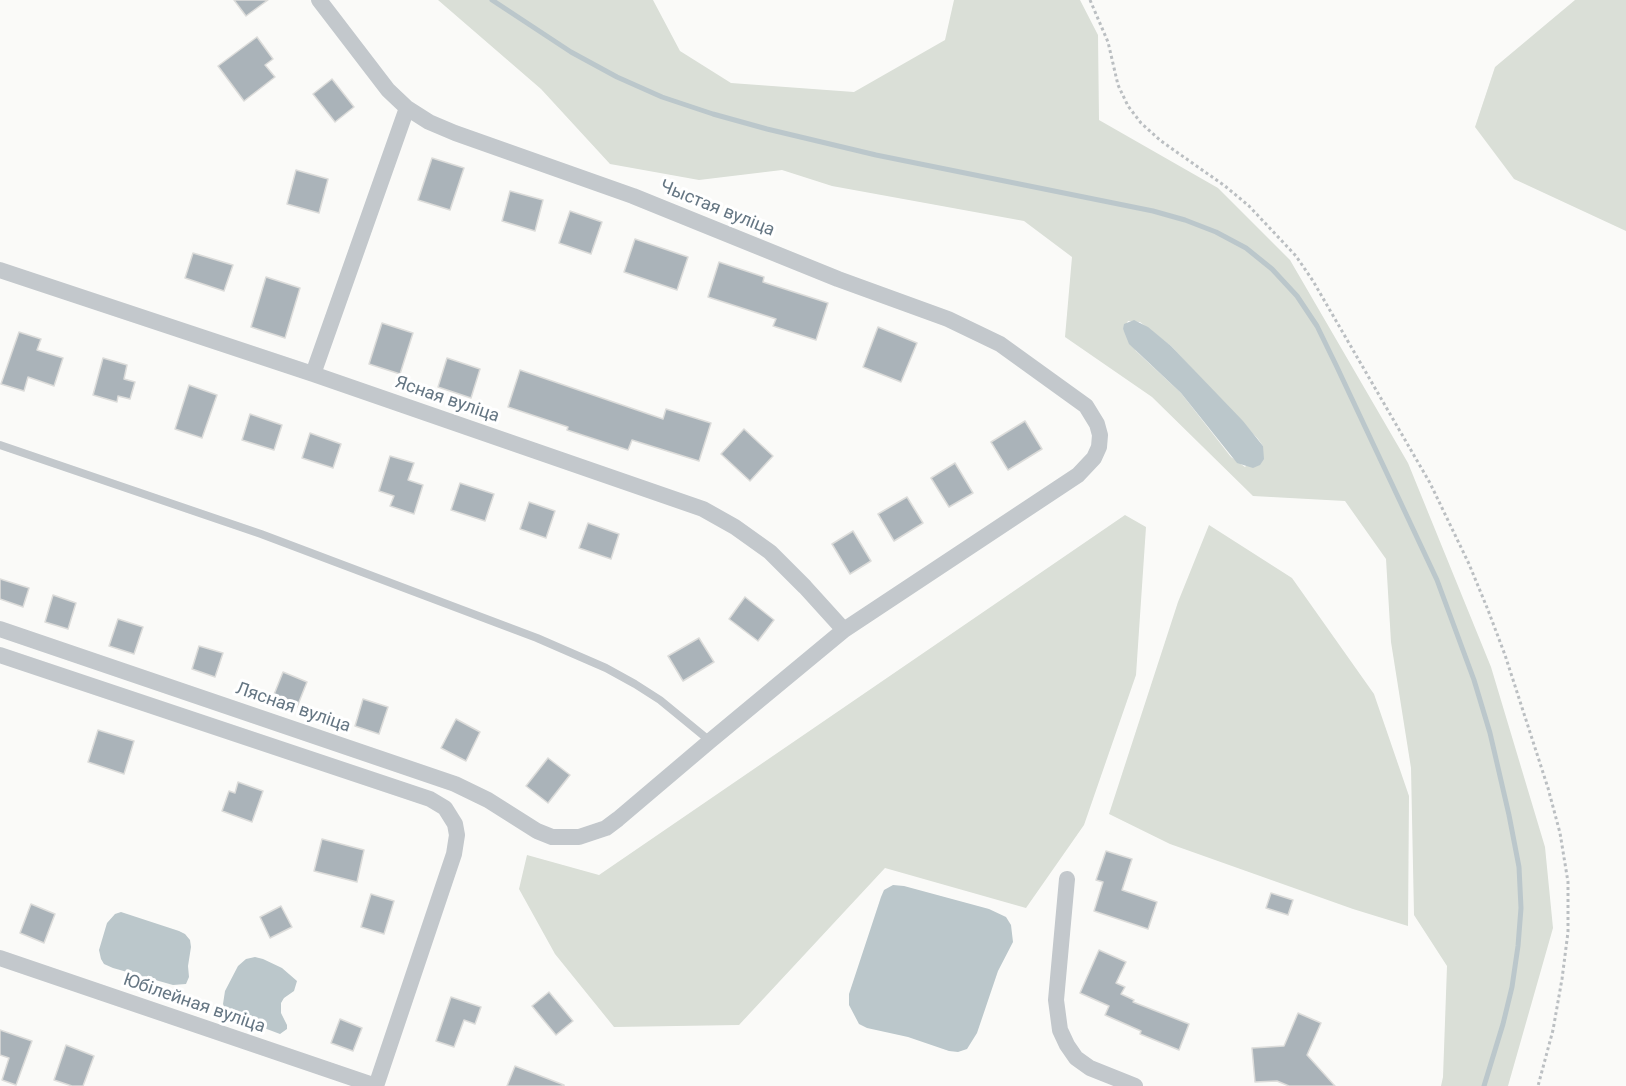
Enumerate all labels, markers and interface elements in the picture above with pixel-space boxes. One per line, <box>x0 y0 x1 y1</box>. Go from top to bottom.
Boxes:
street label: Чыстая вуліца <box>656 176 778 242</box>
street label: Ясная вуліца <box>392 372 502 428</box>
street label: Лясная вуліца <box>233 678 353 738</box>
street label: Юбілейная вуліца <box>120 970 268 1038</box>

